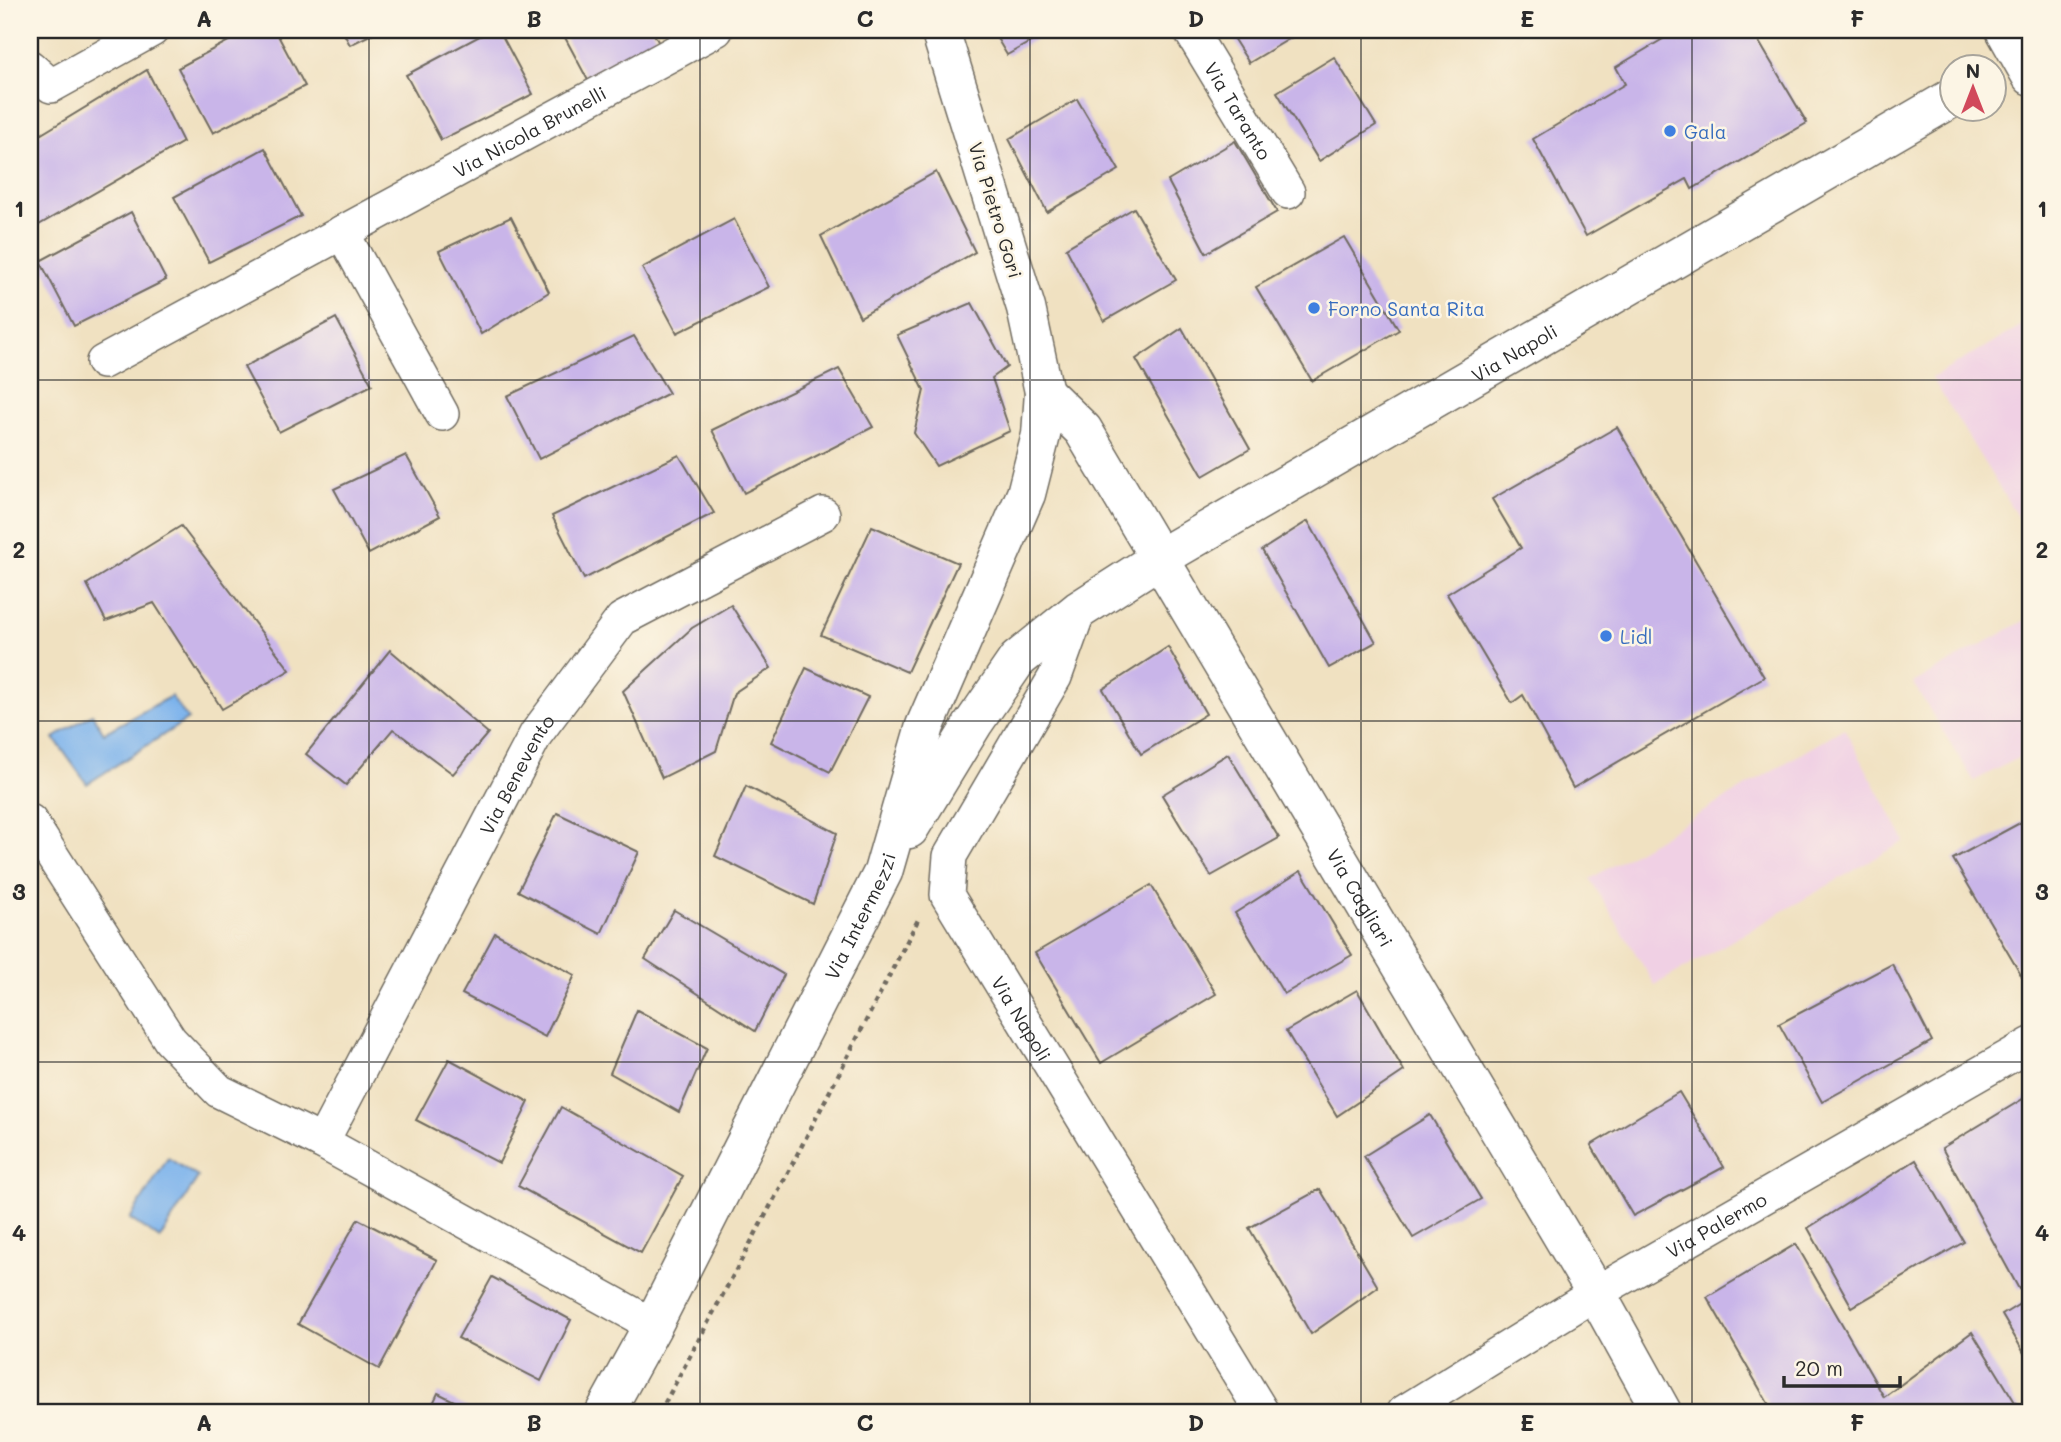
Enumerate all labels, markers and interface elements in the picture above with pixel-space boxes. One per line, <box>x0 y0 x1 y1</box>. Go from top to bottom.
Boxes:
text: A <box>196 3 212 33</box>
text: B <box>526 3 542 33</box>
text: C <box>856 3 874 33</box>
text: D <box>1188 3 1204 33</box>
text: E <box>1520 3 1534 33</box>
text: F <box>1850 3 1864 33</box>
north arrow <box>1938 52 2008 122</box>
street label: Via Taranto <box>1199 57 1278 164</box>
text: N <box>1966 58 1980 83</box>
street label: Via Nicola Brunelli <box>449 79 610 183</box>
place label: Gala <box>1684 119 1727 144</box>
marker: Gala <box>1662 123 1678 139</box>
street label: Via Pietro Gori <box>963 139 1029 281</box>
text: 1 <box>14 193 24 223</box>
text: 1 <box>2037 193 2047 223</box>
place label: Forno Santa Rita <box>1328 296 1485 321</box>
marker: Forno Santa Rita <box>1306 300 1322 316</box>
street label: Via Napoli <box>1467 318 1562 387</box>
text: 2 <box>13 534 25 564</box>
text: 2 <box>2036 534 2048 564</box>
place label: Lidl <box>1620 624 1653 649</box>
marker: Lidl <box>1598 628 1614 644</box>
street label: Via Benevento <box>473 709 559 839</box>
street label: Via Cagliari <box>1322 843 1400 951</box>
street label: Via Intermezzi <box>818 850 900 983</box>
text: 3 <box>12 876 26 906</box>
text: 3 <box>2035 876 2049 906</box>
street label: Via Napoli <box>987 971 1058 1065</box>
street label: Via Palermo <box>1661 1186 1771 1263</box>
text: 4 <box>12 1217 26 1247</box>
text: 4 <box>2035 1217 2049 1247</box>
scale bar <box>1784 1344 1900 1388</box>
text: 20 m <box>1795 1354 1843 1381</box>
text: A <box>196 1407 212 1437</box>
text: B <box>526 1407 542 1437</box>
text: C <box>856 1407 874 1437</box>
text: D <box>1188 1407 1204 1437</box>
text: E <box>1520 1407 1534 1437</box>
text: F <box>1850 1407 1864 1437</box>

